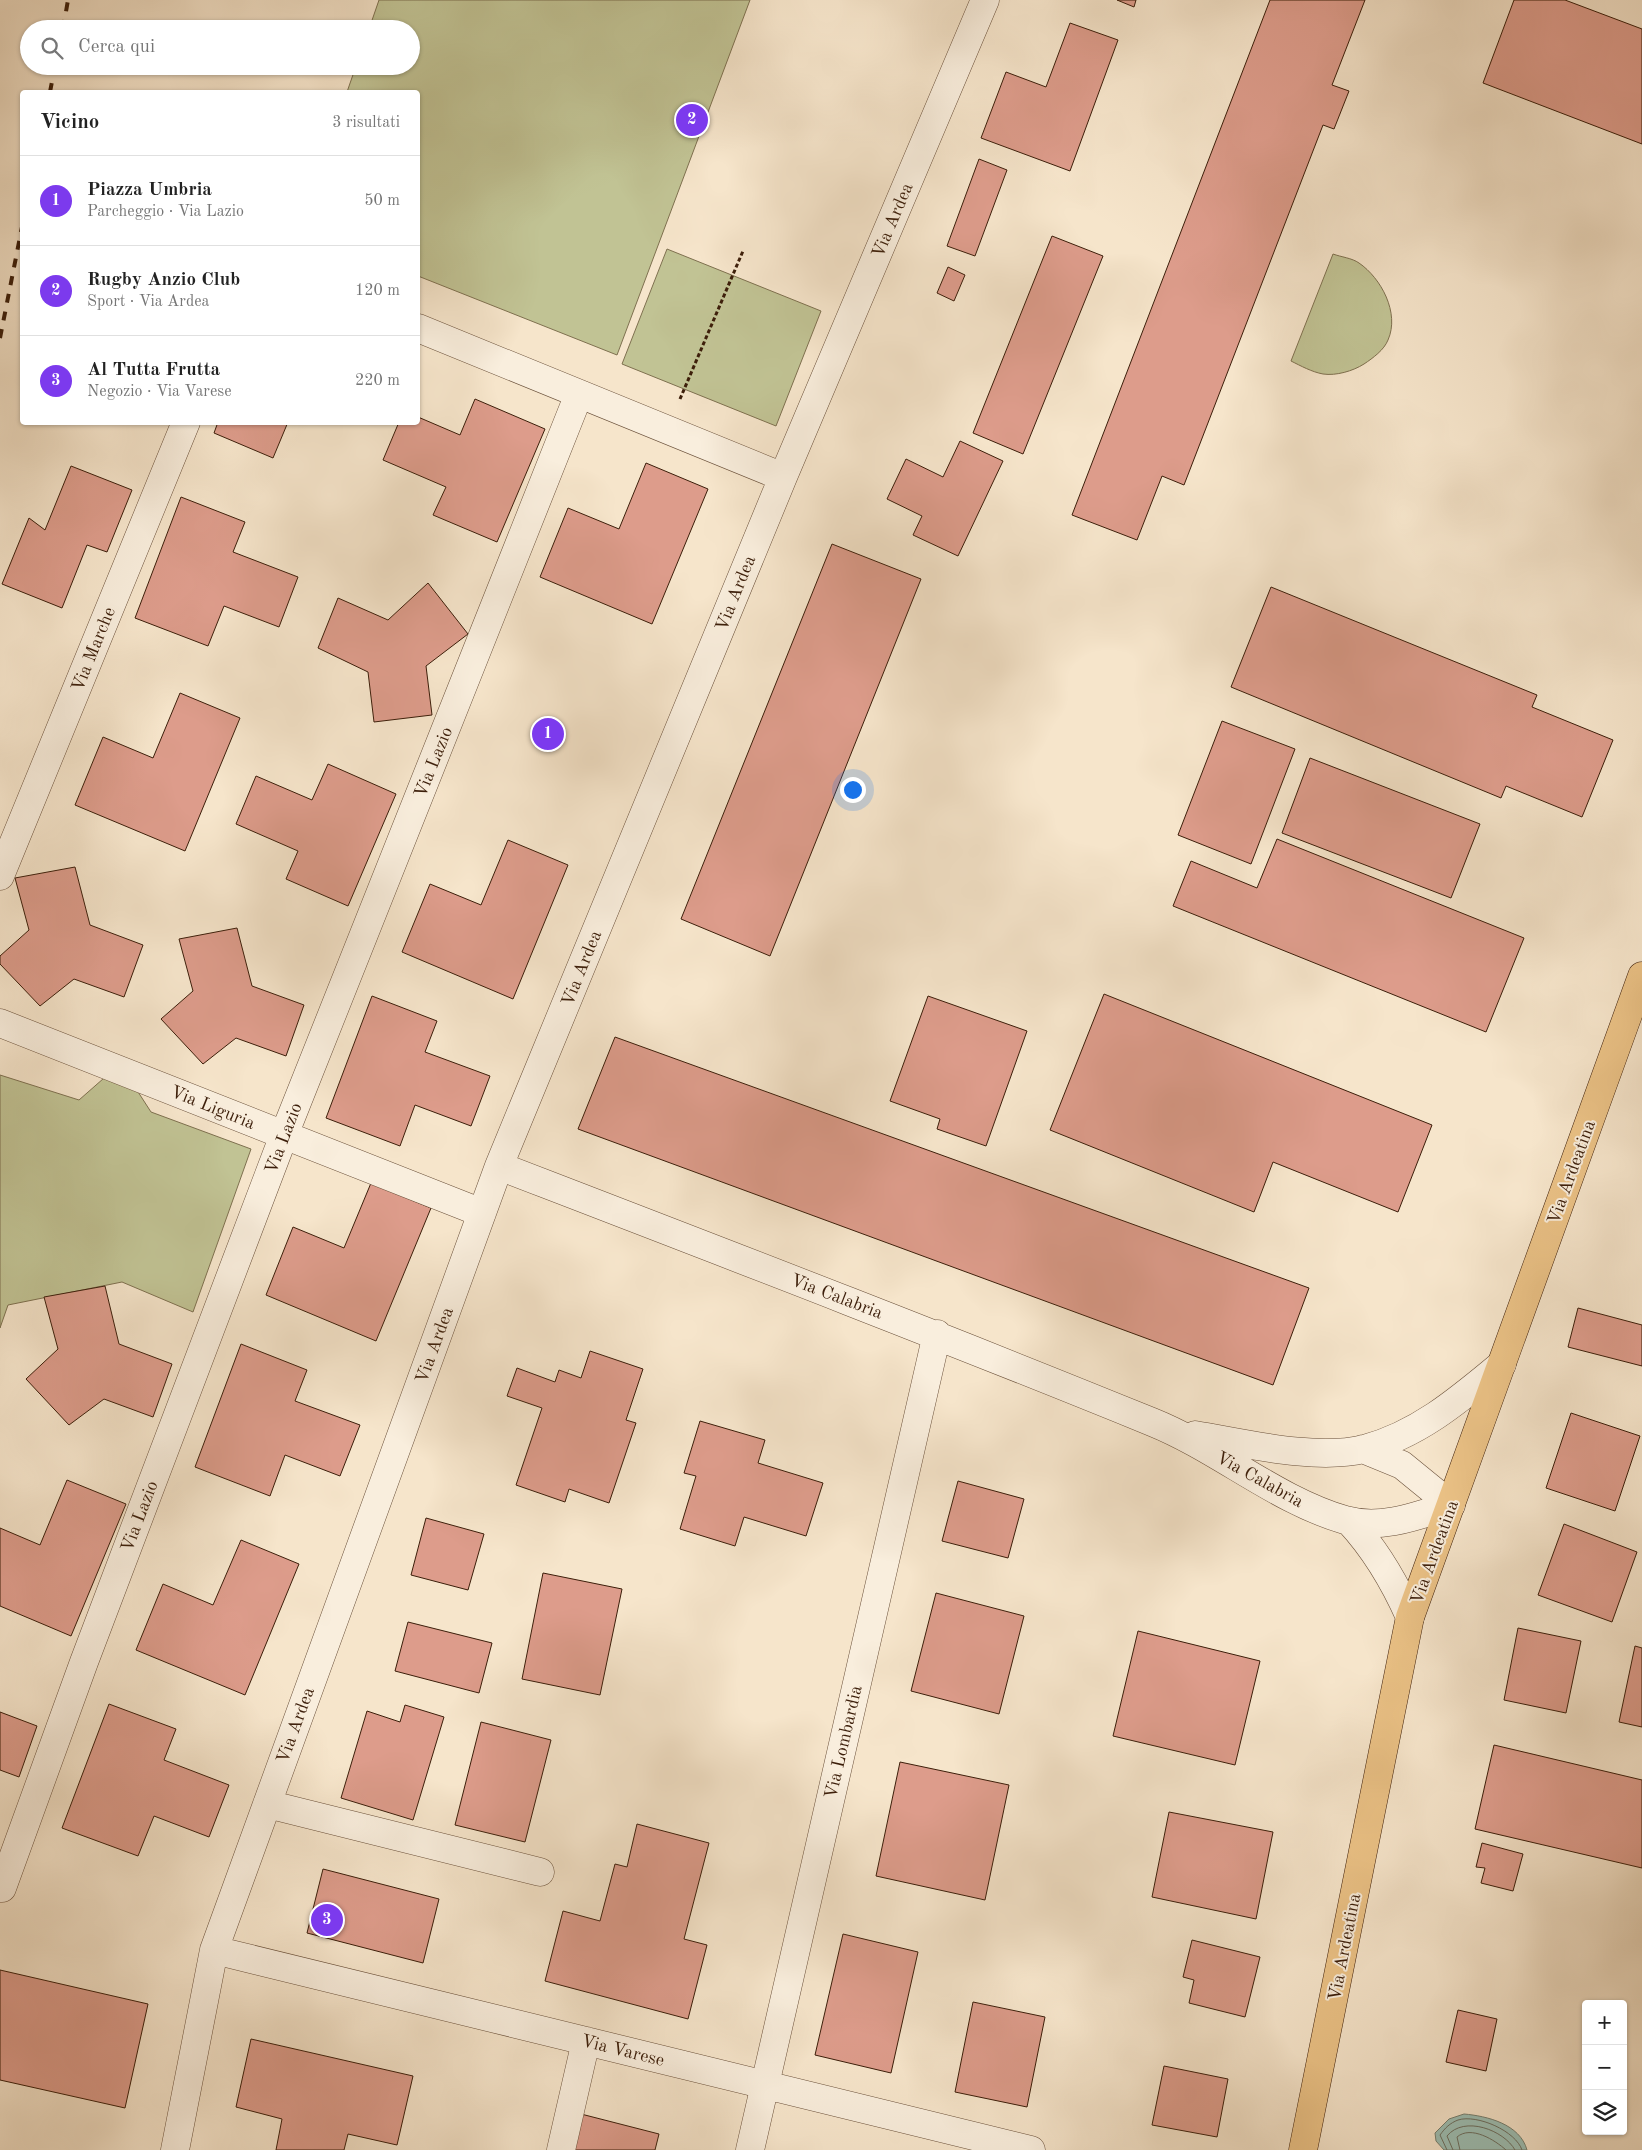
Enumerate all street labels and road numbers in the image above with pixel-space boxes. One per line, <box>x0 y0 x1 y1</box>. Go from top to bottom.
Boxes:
street label: Via Ardea <box>869 180 917 261</box>
street label: Via Ardea <box>713 553 759 634</box>
street label: Via Marche <box>69 605 119 694</box>
street label: Via Lazio <box>412 724 456 800</box>
street label: Via Ardea <box>559 928 605 1009</box>
street label: Via Liguria <box>168 1083 257 1133</box>
street label: Via Lazio <box>262 1100 306 1176</box>
street label: Via Ardeatina <box>1545 1118 1599 1227</box>
street label: Via Calabria <box>788 1271 885 1323</box>
street label: Via Ardea <box>413 1305 457 1386</box>
street label: Via Calabria <box>1213 1449 1306 1511</box>
street label: Via Lazio <box>118 1478 162 1554</box>
street label: Via Ardeatina <box>1408 1498 1462 1607</box>
street label: Via Lombardia <box>822 1684 866 1801</box>
street label: Via Ardea <box>274 1685 318 1766</box>
street label: Via Ardeatina <box>1326 1892 1364 2003</box>
street label: Via Varese <box>579 2032 666 2070</box>

